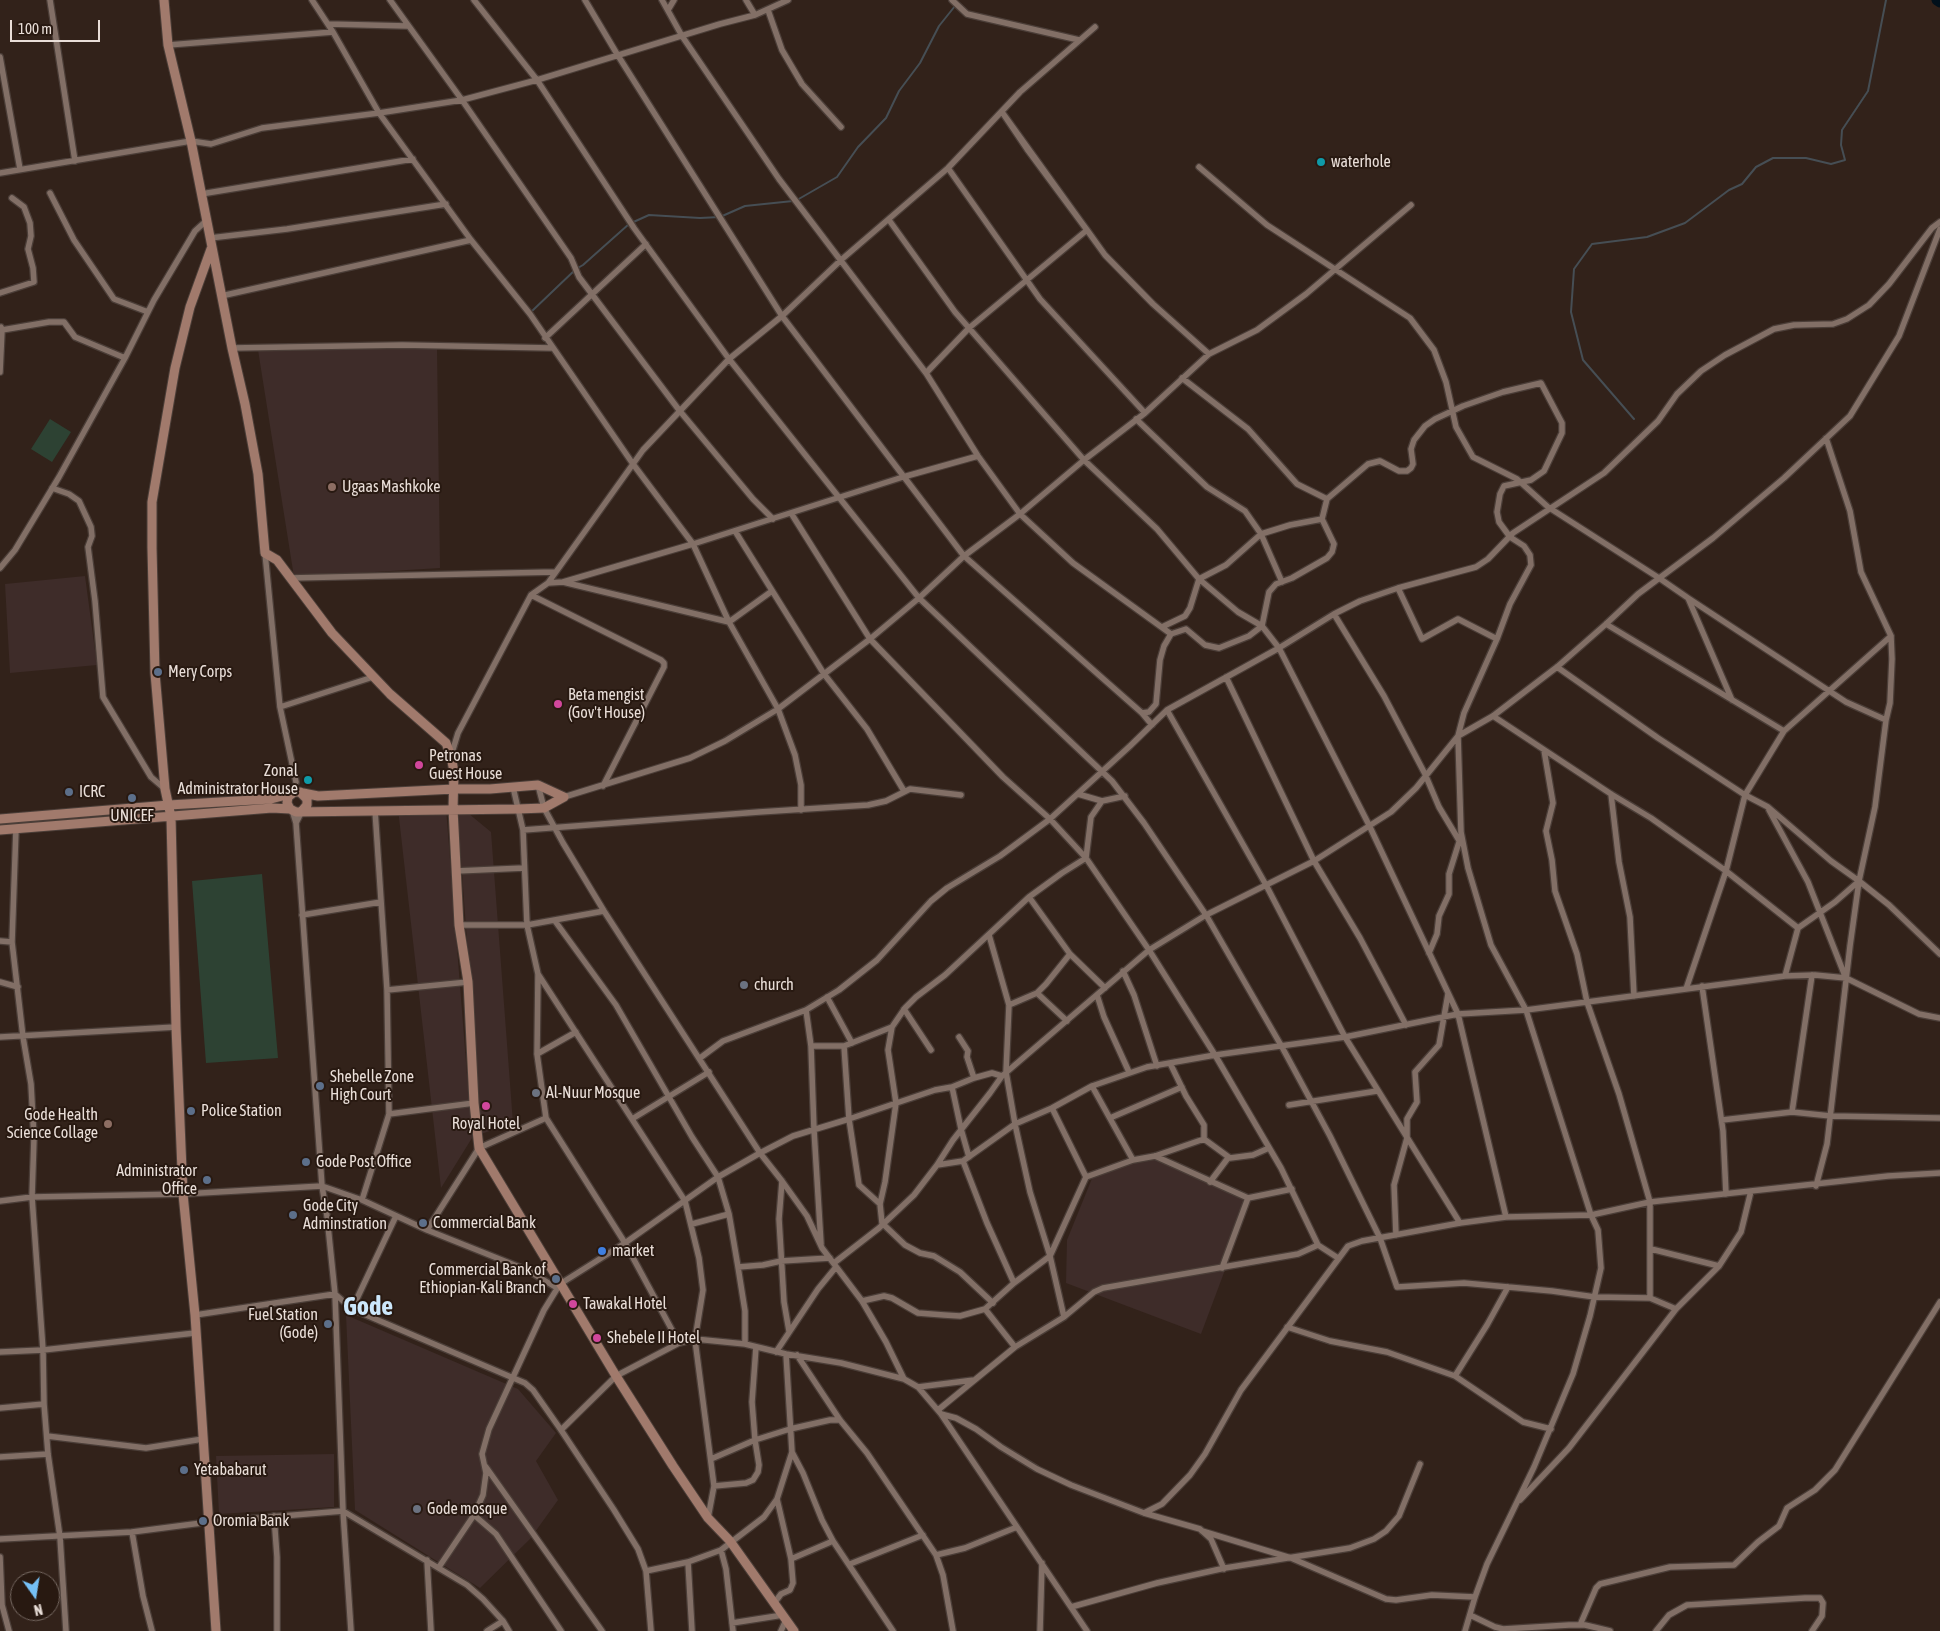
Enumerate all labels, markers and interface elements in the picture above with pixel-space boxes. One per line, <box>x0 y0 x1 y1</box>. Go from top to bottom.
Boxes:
scale bar <box>12 10 102 42</box>
text: 100 m <box>18 20 52 37</box>
place label: waterhole <box>1331 152 1391 172</box>
marker: waterhole <box>1315 156 1327 168</box>
place label: Ugaas Mashkoke <box>342 477 441 497</box>
marker: Ugaas Mashkoke <box>326 481 338 493</box>
place label: Mery Corps <box>168 662 232 682</box>
marker: Mery Corps <box>152 666 164 678</box>
place label: Beta mengist (Gov't House) <box>568 685 645 723</box>
marker: Beta mengist (Gov't House) <box>552 698 564 710</box>
place label: Petronas Guest House <box>429 746 502 784</box>
marker: Petronas Guest House <box>413 759 425 771</box>
place label: Zonal Administrator House <box>178 761 298 799</box>
marker: Zonal Administrator House <box>302 774 314 786</box>
place label: ICRC <box>79 782 105 802</box>
marker: ICRC <box>63 786 75 798</box>
marker: UNICEF <box>126 792 138 804</box>
place label: UNICEF <box>110 806 154 826</box>
place label: church <box>754 975 794 995</box>
marker: church <box>738 979 750 991</box>
place label: Shebelle Zone High Court <box>330 1067 414 1105</box>
marker: Shebelle Zone High Court <box>314 1080 326 1092</box>
place label: Al-Nuur Mosque <box>546 1083 640 1103</box>
marker: Al-Nuur Mosque <box>530 1087 542 1099</box>
marker: Royal Hotel <box>480 1100 492 1112</box>
place label: Police Station <box>201 1101 282 1121</box>
place label: Gode Health Science Collage <box>7 1105 98 1143</box>
marker: Police Station <box>185 1105 197 1117</box>
place label: Royal Hotel <box>452 1114 520 1134</box>
marker: Gode Health Science Collage <box>102 1118 114 1130</box>
place label: Gode Post Office <box>316 1152 412 1172</box>
marker: Gode Post Office <box>300 1156 312 1168</box>
place label: Administrator Office <box>116 1161 197 1199</box>
marker: Administrator Office <box>201 1174 213 1186</box>
place label: Gode City Adminstration <box>303 1196 387 1234</box>
marker: Gode City Adminstration <box>287 1209 299 1221</box>
place label: Commercial Bank <box>433 1213 536 1233</box>
marker: Commercial Bank <box>417 1217 429 1229</box>
place label: market <box>612 1241 654 1261</box>
marker: market <box>596 1245 608 1257</box>
place label: Commercial Bank of Ethiopian-Kali Branch <box>419 1260 546 1298</box>
marker: Commercial Bank of Ethiopian-Kali Branch <box>550 1273 562 1285</box>
district label: Gode <box>343 1291 393 1323</box>
place label: Tawakal Hotel <box>583 1294 667 1314</box>
marker: Tawakal Hotel <box>567 1298 579 1310</box>
place label: Fuel Station (Gode) <box>248 1305 318 1343</box>
marker: Fuel Station (Gode) <box>322 1318 334 1330</box>
place label: Shebele II Hotel <box>607 1328 700 1348</box>
marker: Shebele II Hotel <box>591 1332 603 1344</box>
place label: Yetababarut <box>194 1460 267 1480</box>
marker: Yetababarut <box>178 1464 190 1476</box>
place label: Gode mosque <box>427 1499 507 1519</box>
marker: Gode mosque <box>411 1503 423 1515</box>
place label: Oromia Bank <box>213 1511 289 1531</box>
marker: Oromia Bank <box>197 1515 209 1527</box>
north arrow <box>10 1571 60 1621</box>
text: N <box>32 1601 44 1618</box>

